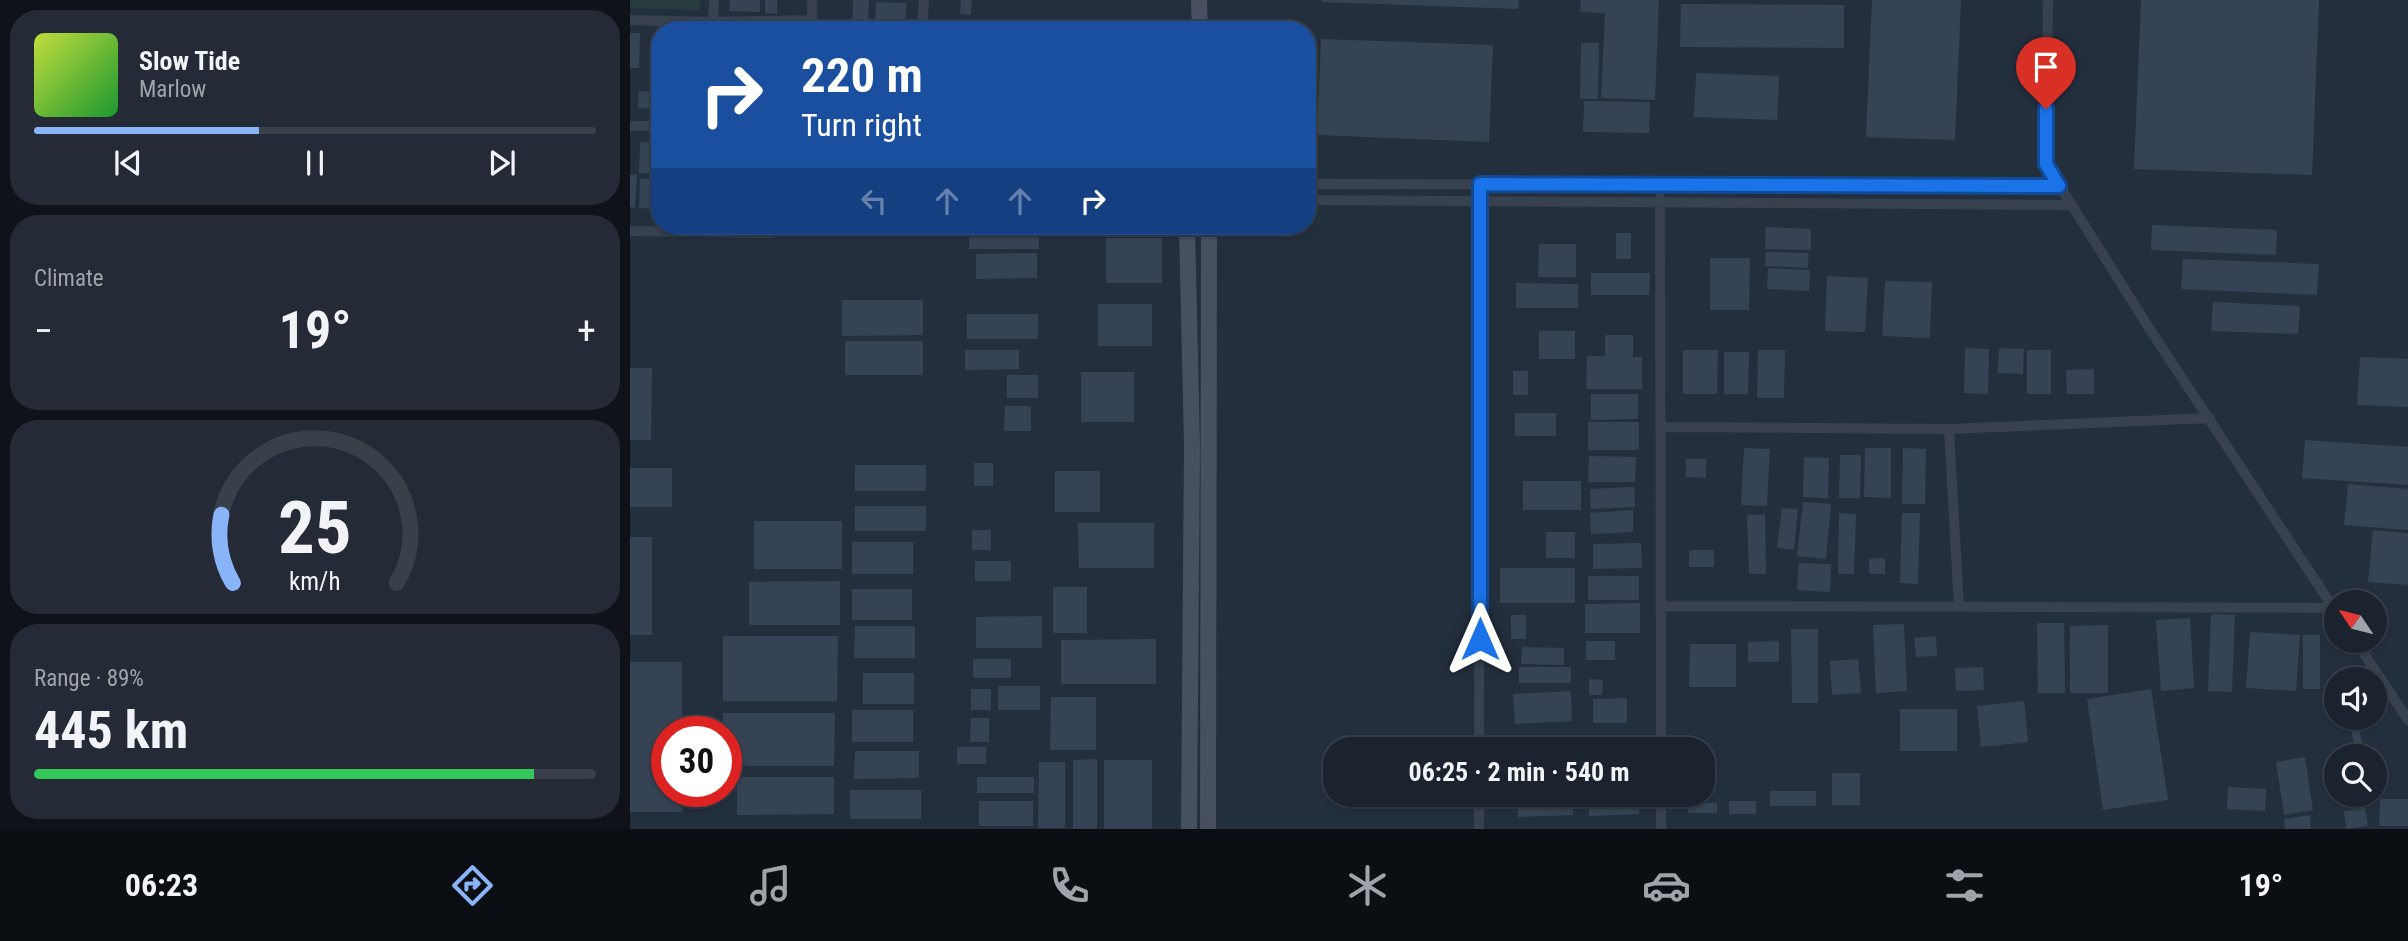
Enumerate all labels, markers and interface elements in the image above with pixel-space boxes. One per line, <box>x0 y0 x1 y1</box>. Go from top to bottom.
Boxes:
pin <box>2016 37 2076 109</box>
text: Slow Tide <box>139 46 240 76</box>
text: 220 m <box>801 47 923 104</box>
icon: arrive <box>2027 48 2065 86</box>
icon: right <box>686 49 777 140</box>
text: Marlow <box>139 76 206 103</box>
text: Turn right <box>801 106 922 144</box>
icon: previous <box>109 144 147 182</box>
icon: pause <box>296 144 334 182</box>
icon: next <box>483 144 521 182</box>
icon: left <box>855 182 893 220</box>
icon: ahead <box>928 182 966 220</box>
icon: ahead <box>1001 182 1039 220</box>
icon: right <box>1074 182 1112 220</box>
text: Climate <box>34 265 104 292</box>
text: 19° <box>279 300 351 361</box>
text: − <box>34 309 53 353</box>
text: + <box>577 309 596 353</box>
text: 25 <box>278 485 352 571</box>
text: km/h <box>289 567 341 596</box>
north arrow <box>2324 590 2387 653</box>
map controls <box>2324 590 2387 807</box>
position arrow <box>1443 602 1517 676</box>
text: Range · 89% <box>34 665 144 692</box>
button: sound <box>2324 667 2387 730</box>
text: 445 km <box>34 700 188 761</box>
speed limit sign: 30 <box>651 716 742 807</box>
button: search <box>2324 744 2387 807</box>
text: 06:25 · 2 min · 540 m <box>1409 757 1629 787</box>
icon: directions <box>448 861 497 910</box>
icon: music <box>746 861 795 910</box>
icon: phone <box>1045 861 1094 910</box>
icon: climate <box>1343 861 1392 910</box>
icon: car <box>1642 861 1691 910</box>
icon: filters <box>1940 861 1989 910</box>
text: 06:23 <box>125 866 198 904</box>
text: 19° <box>2238 866 2283 904</box>

